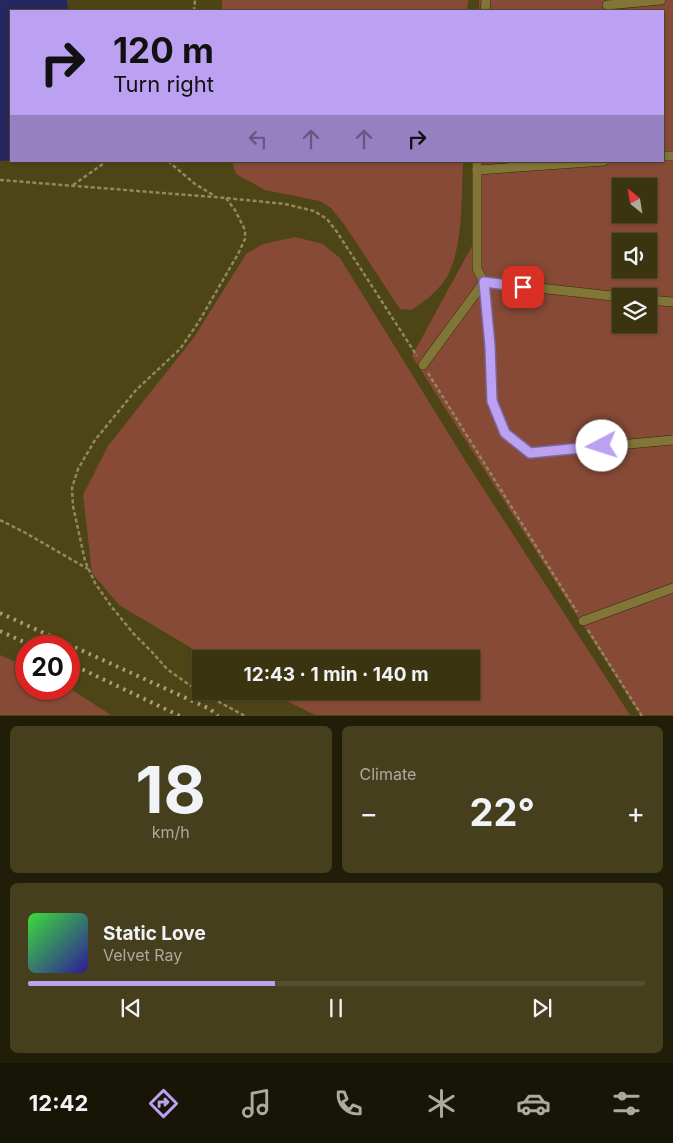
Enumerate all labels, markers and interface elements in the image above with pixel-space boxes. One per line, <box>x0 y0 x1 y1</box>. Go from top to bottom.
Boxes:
text: 120 m <box>113 29 214 71</box>
icon: right <box>30 30 95 95</box>
text: Turn right <box>113 71 214 97</box>
icon: left <box>244 125 272 153</box>
icon: ahead <box>297 125 325 153</box>
icon: ahead <box>350 125 378 153</box>
icon: right <box>403 125 431 153</box>
north arrow <box>612 178 658 222</box>
map controls <box>612 178 657 333</box>
button: sound <box>612 233 657 278</box>
pin <box>502 266 544 308</box>
icon: arrive <box>509 273 537 301</box>
button: layers <box>612 288 657 333</box>
position arrow <box>575 419 627 471</box>
speed limit sign: 20 <box>15 635 80 700</box>
text: 12:43 · 1 min · 140 m <box>243 663 429 686</box>
text: 18 <box>136 750 206 829</box>
text: Climate <box>360 764 416 784</box>
text: 22° <box>470 789 535 835</box>
text: − <box>360 796 378 830</box>
text: + <box>626 796 645 830</box>
text: km/h <box>152 822 190 842</box>
text: Static Love <box>103 922 206 945</box>
text: Velvet Ray <box>103 945 182 965</box>
icon: previous <box>117 994 145 1022</box>
icon: pause <box>322 994 350 1022</box>
icon: next <box>528 994 556 1022</box>
icon: directions <box>146 1086 181 1121</box>
icon: music <box>239 1086 274 1121</box>
icon: phone <box>331 1086 366 1121</box>
icon: climate <box>424 1086 459 1121</box>
icon: car <box>516 1086 551 1121</box>
icon: filters <box>609 1086 644 1121</box>
text: 12:42 <box>29 1090 88 1116</box>

